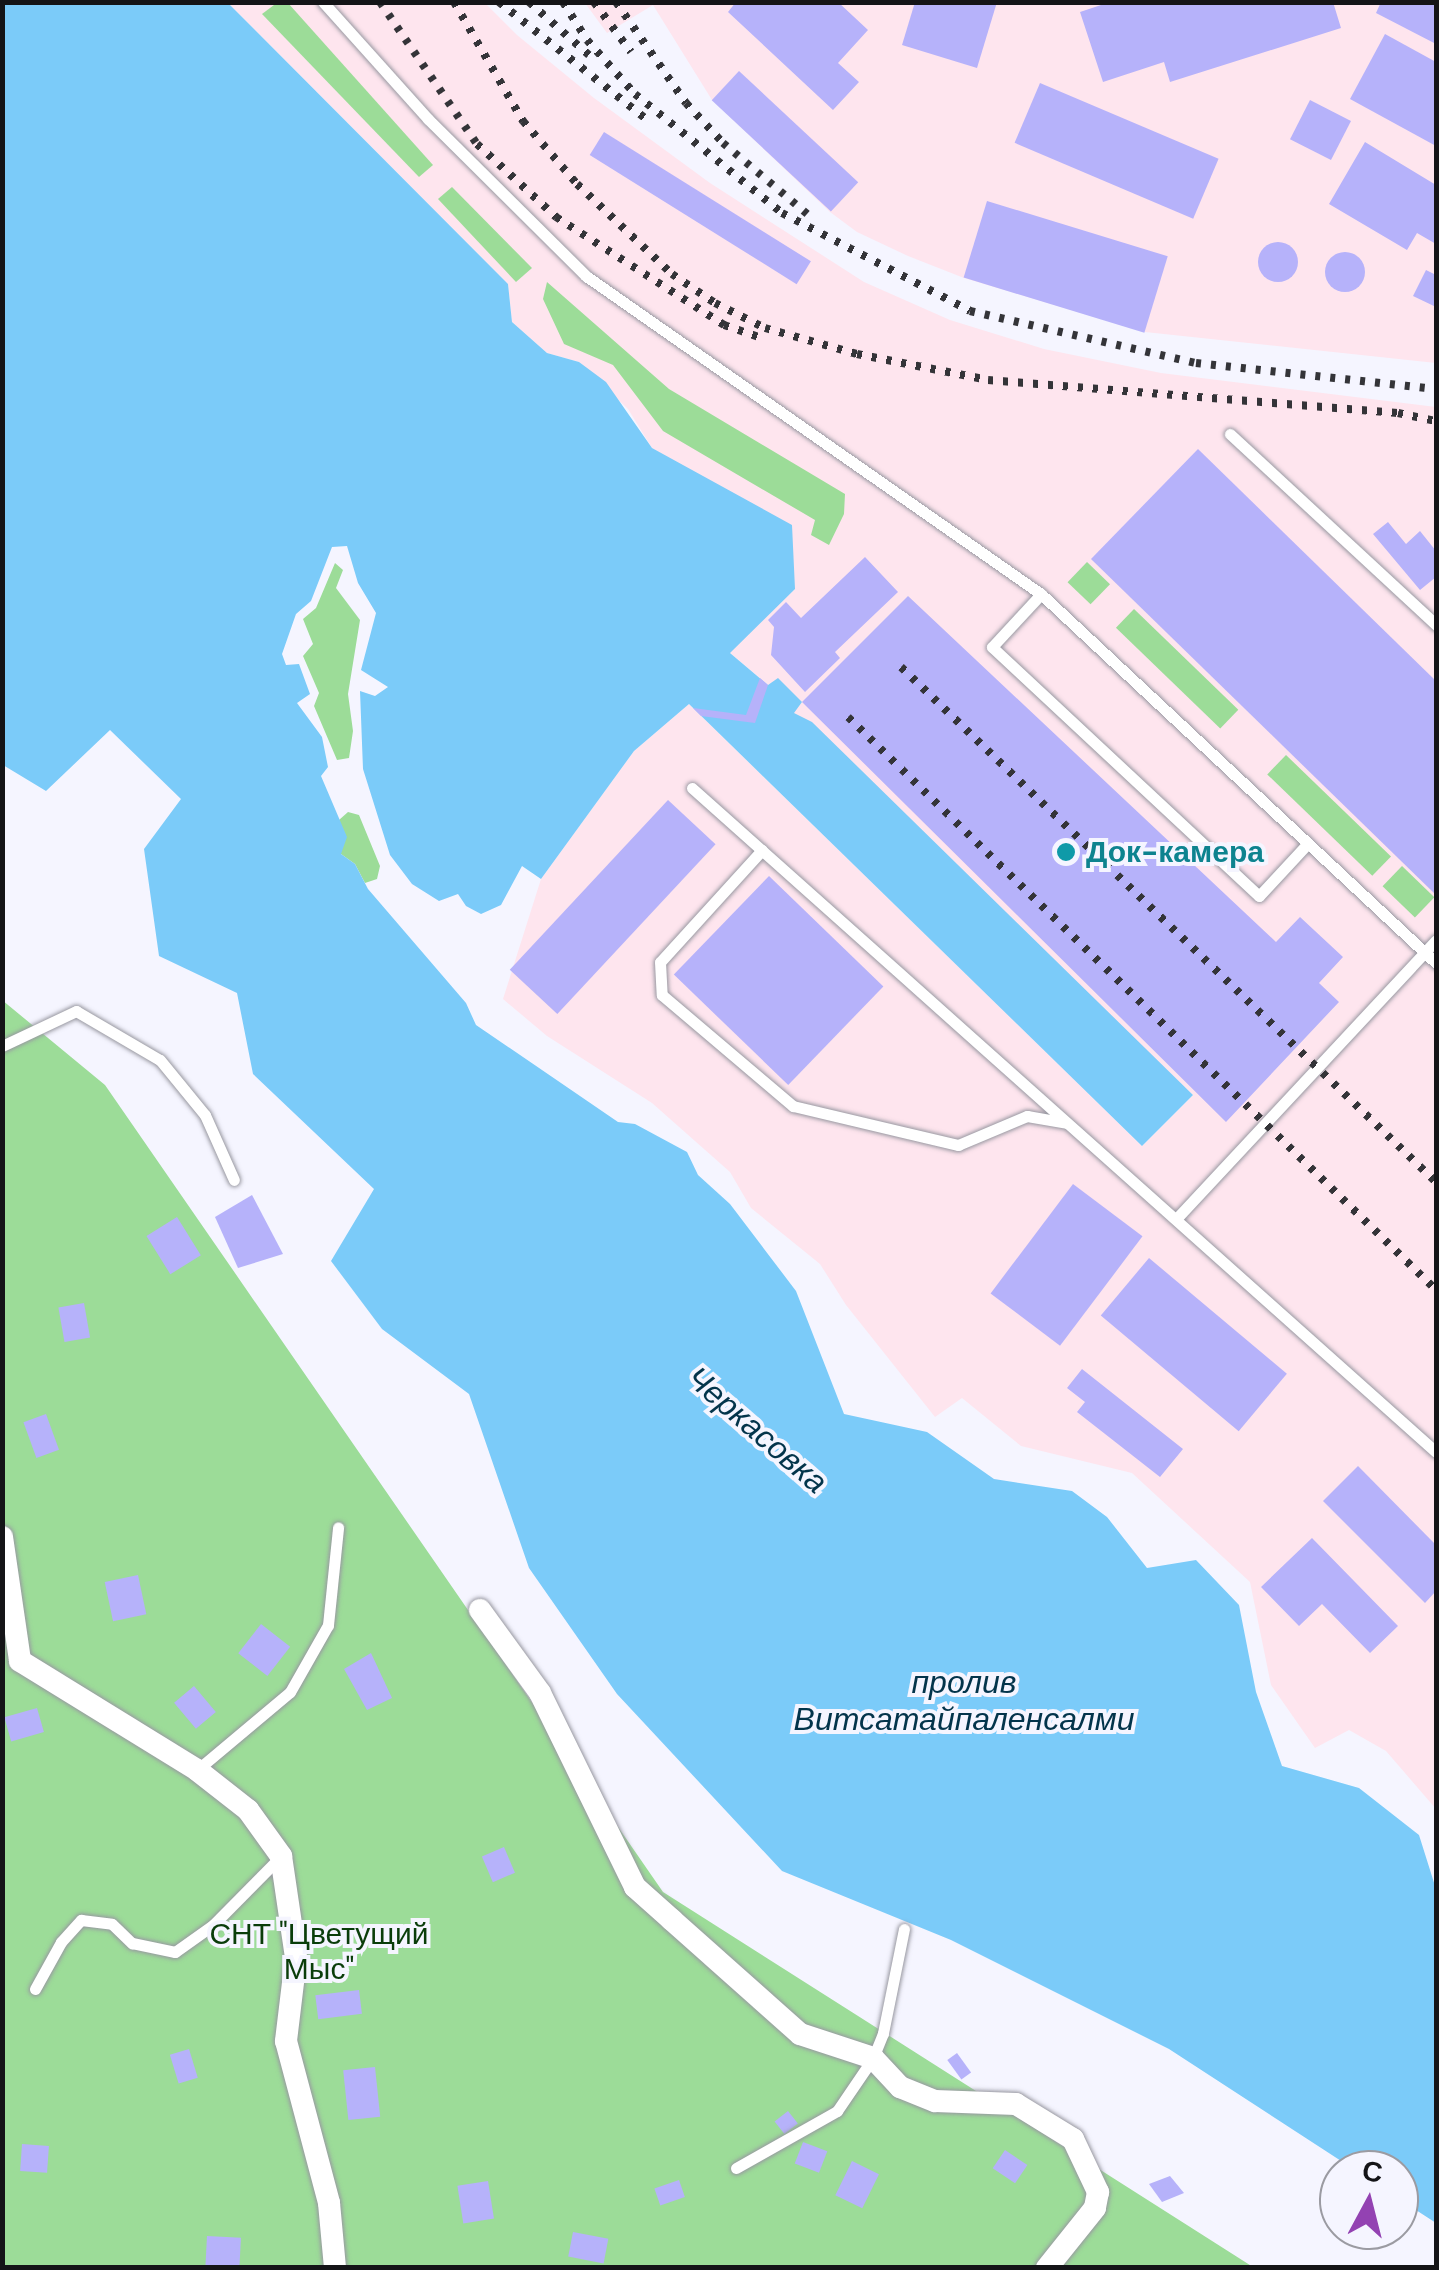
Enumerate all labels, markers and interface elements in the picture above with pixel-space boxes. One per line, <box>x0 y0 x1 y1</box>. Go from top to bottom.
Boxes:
place label: Док-камера <box>1086 834 1264 870</box>
marker: Док-камера <box>1055 841 1077 863</box>
water label: Черкасовка <box>679 1359 835 1501</box>
water label: пролив Витсатайпаленсалми <box>794 1664 1134 1739</box>
park label: СНТ "Цветущий Мыс" <box>209 1916 429 1986</box>
north arrow <box>1319 2150 1419 2250</box>
text: С <box>1360 2152 1385 2191</box>

